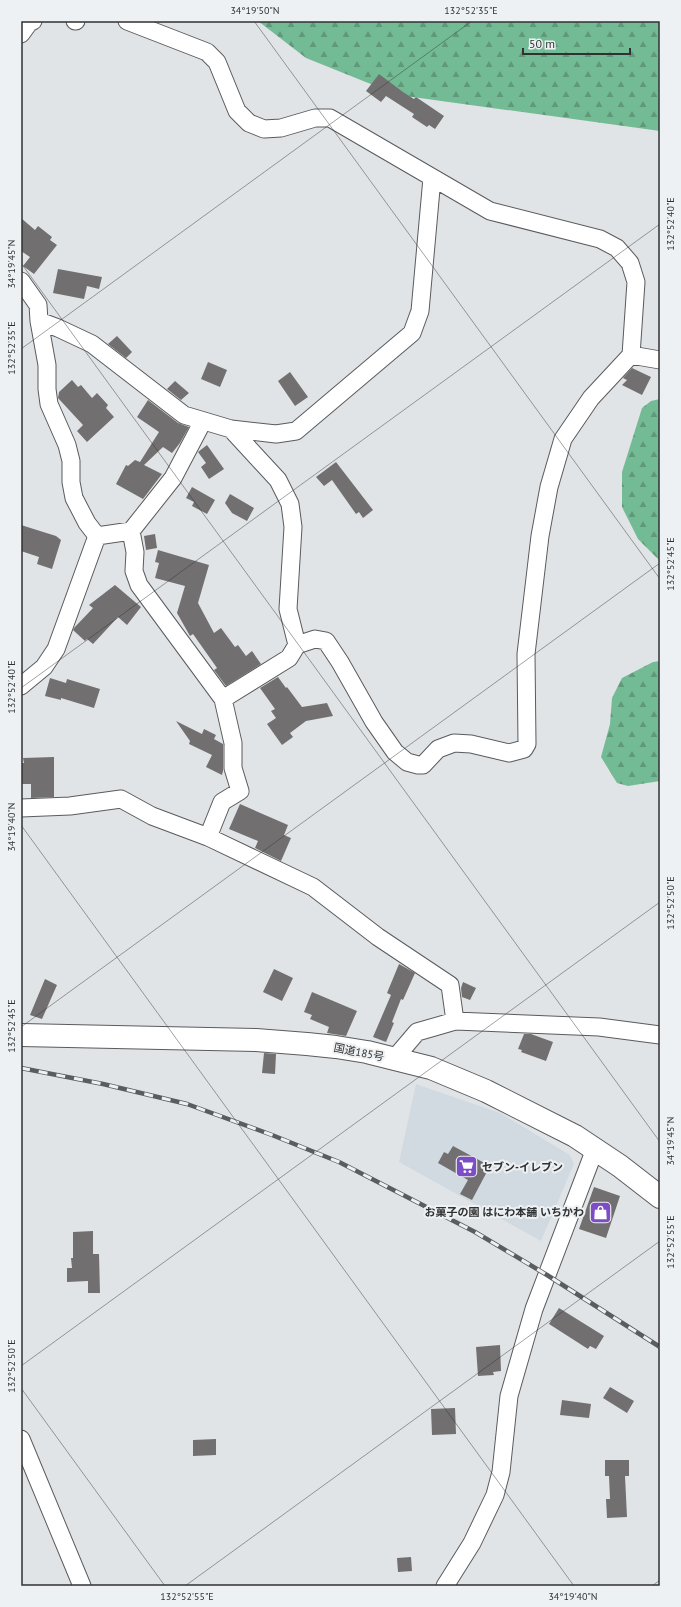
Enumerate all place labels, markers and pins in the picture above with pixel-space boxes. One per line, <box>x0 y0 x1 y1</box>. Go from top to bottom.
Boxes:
supermarket icon: セブン-イレブン <box>454 1154 480 1180</box>
place label: セブン-イレブン <box>482 1160 563 1174</box>
shop icon: お菓子の園 はにわ本舗 いちかわ <box>587 1199 613 1225</box>
place label: お菓子の園 はにわ本舗 いちかわ <box>424 1205 584 1219</box>

